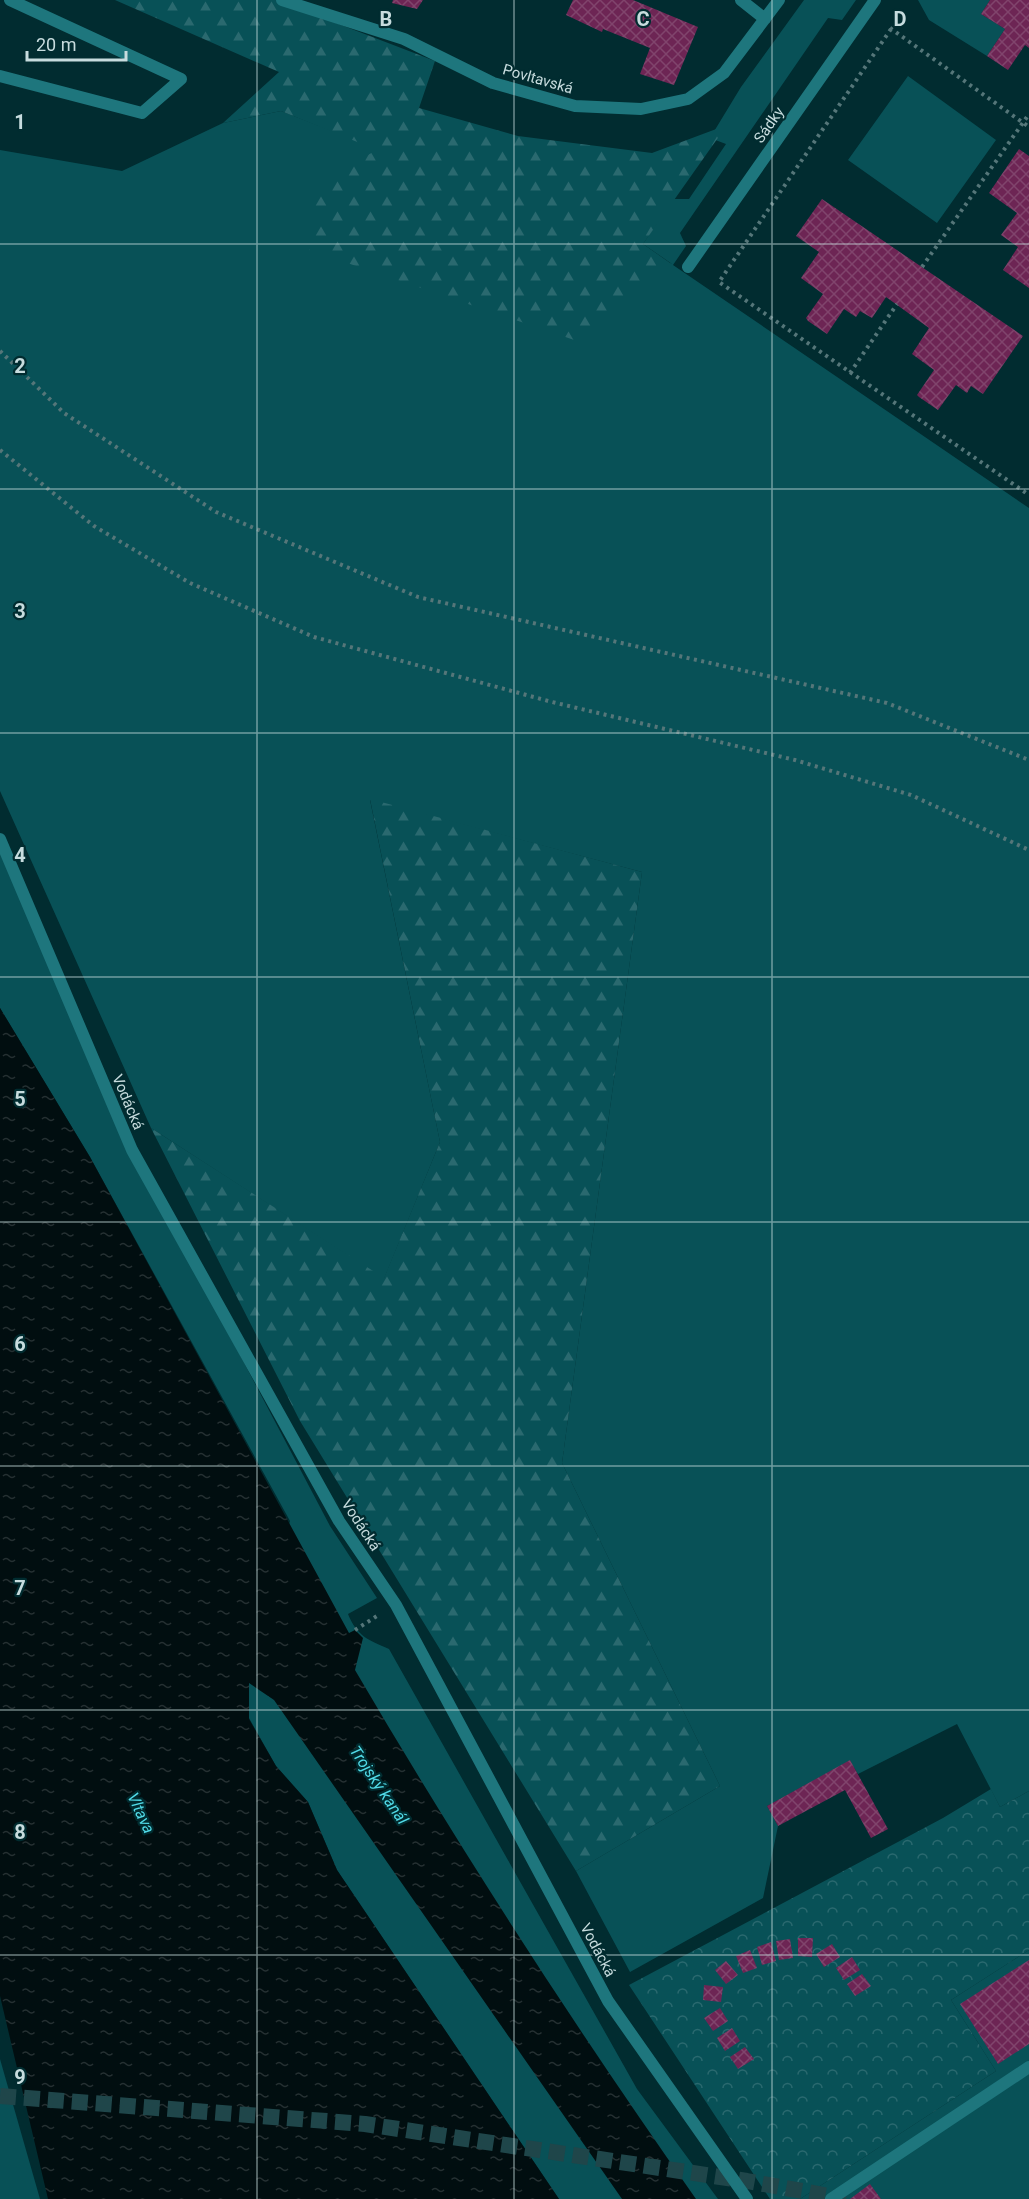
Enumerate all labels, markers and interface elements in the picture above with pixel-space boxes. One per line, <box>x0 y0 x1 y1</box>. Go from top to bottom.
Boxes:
text: B <box>380 7 392 31</box>
text: C <box>636 7 650 31</box>
text: D <box>894 7 907 31</box>
scale bar <box>27 24 126 62</box>
text: 20 m <box>36 34 76 55</box>
street label: Povltavská <box>501 60 575 98</box>
street label: Sádky <box>750 103 788 147</box>
text: 1 <box>14 110 26 134</box>
text: 2 <box>14 354 26 378</box>
text: 3 <box>14 599 26 623</box>
text: 4 <box>14 843 26 867</box>
street label: Vodácká <box>108 1072 148 1132</box>
text: 5 <box>14 1087 26 1111</box>
text: 6 <box>14 1332 26 1356</box>
street label: Vodácká <box>338 1496 384 1554</box>
text: 7 <box>14 1576 26 1600</box>
water label: Trojský kanál <box>346 1742 412 1828</box>
water label: Vltava <box>123 1790 159 1836</box>
text: 8 <box>14 1820 26 1844</box>
street label: Vodácká <box>576 1920 620 1980</box>
text: 9 <box>14 2065 26 2089</box>

